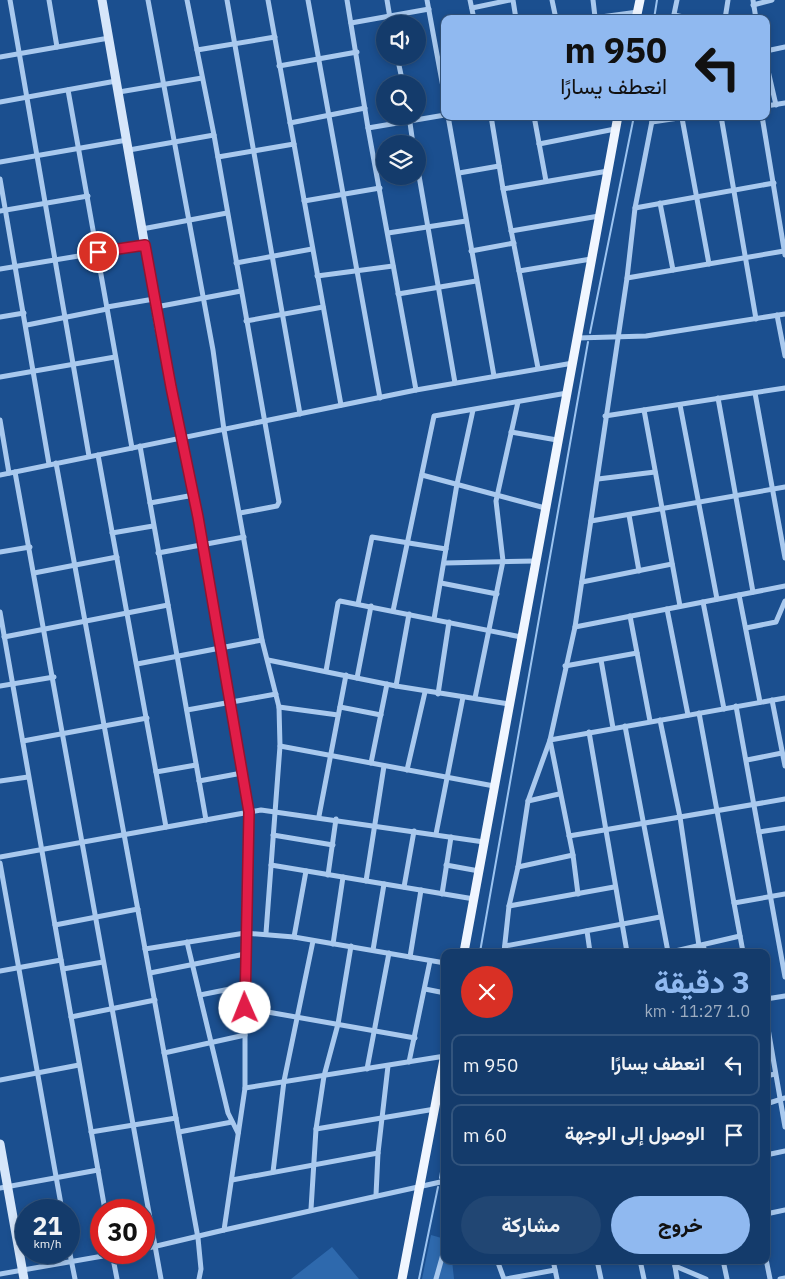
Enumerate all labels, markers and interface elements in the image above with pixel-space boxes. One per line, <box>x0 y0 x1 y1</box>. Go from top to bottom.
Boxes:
map controls <box>376 15 426 185</box>
button: sound <box>376 15 426 65</box>
text: 950 m <box>564 27 667 73</box>
icon: left <box>685 35 750 100</box>
text: انعطف يسارًا <box>560 71 667 100</box>
button: search <box>376 75 426 125</box>
button: layers <box>376 135 426 185</box>
pin <box>77 231 119 273</box>
icon: arrive <box>84 238 112 266</box>
text: 3 دقيقة <box>654 962 750 1001</box>
button: close <box>461 966 513 1018</box>
position arrow <box>218 981 270 1033</box>
text: 1.0 km · 11:27 <box>644 1001 750 1021</box>
text: انعطف يسارًا <box>611 1051 705 1075</box>
icon: left <box>720 1051 748 1079</box>
text: 950 m <box>463 1053 518 1077</box>
text: الوصول إلى الوجهة <box>565 1121 705 1145</box>
icon: arrive <box>720 1121 748 1149</box>
text: 60 m <box>463 1123 507 1147</box>
button: مشاركة <box>461 1196 601 1254</box>
button: خروج <box>611 1196 750 1254</box>
speed limit sign: 30 <box>90 1199 155 1264</box>
text: 21 <box>32 1209 63 1242</box>
text: km/h <box>33 1236 62 1251</box>

